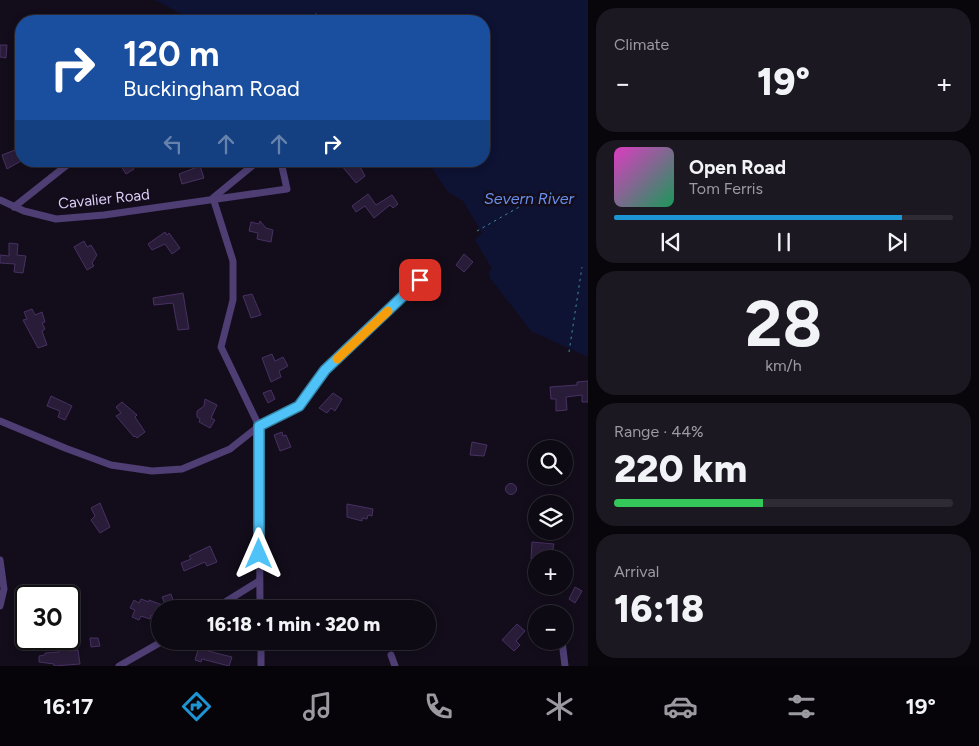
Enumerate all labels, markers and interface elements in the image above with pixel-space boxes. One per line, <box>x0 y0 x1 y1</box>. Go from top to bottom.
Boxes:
text: 120 m <box>123 33 220 75</box>
icon: right <box>40 35 105 100</box>
text: Climate <box>614 35 669 54</box>
text: 19° <box>757 59 810 105</box>
text: − <box>614 66 631 100</box>
text: + <box>936 66 953 100</box>
text: Buckingham Road <box>123 75 300 102</box>
icon: left <box>159 130 187 158</box>
icon: ahead <box>212 130 240 158</box>
icon: ahead <box>265 130 293 158</box>
icon: right <box>318 130 346 158</box>
text: Open Road <box>689 156 786 179</box>
text: Tom Ferris <box>689 179 763 198</box>
street label: Cavalier Road <box>57 185 151 213</box>
water label: Severn River <box>484 189 574 208</box>
icon: previous <box>657 228 685 256</box>
icon: pause <box>770 228 798 256</box>
icon: next <box>883 228 911 256</box>
pin <box>399 259 441 301</box>
icon: arrive <box>406 266 434 294</box>
text: 28 <box>745 284 822 362</box>
text: km/h <box>765 356 802 375</box>
text: Range · 44% <box>614 422 704 441</box>
map controls <box>528 440 573 650</box>
button: search <box>528 440 573 485</box>
text: 220 km <box>614 446 747 492</box>
button: layers <box>528 495 573 540</box>
position arrow <box>232 527 284 579</box>
button: + <box>528 550 573 595</box>
text: Arrival <box>614 562 659 581</box>
speed limit sign: 30 <box>15 585 80 650</box>
text: 16:18 <box>614 586 704 632</box>
button: − <box>528 605 573 650</box>
text: 16:18 · 1 min · 320 m <box>207 613 380 636</box>
icon: directions <box>179 689 214 724</box>
icon: music <box>300 689 335 724</box>
icon: phone <box>421 689 456 724</box>
icon: climate <box>542 689 577 724</box>
icon: car <box>663 689 698 724</box>
icon: filters <box>784 689 819 724</box>
text: 16:17 <box>43 693 93 720</box>
text: 19° <box>906 693 936 720</box>

